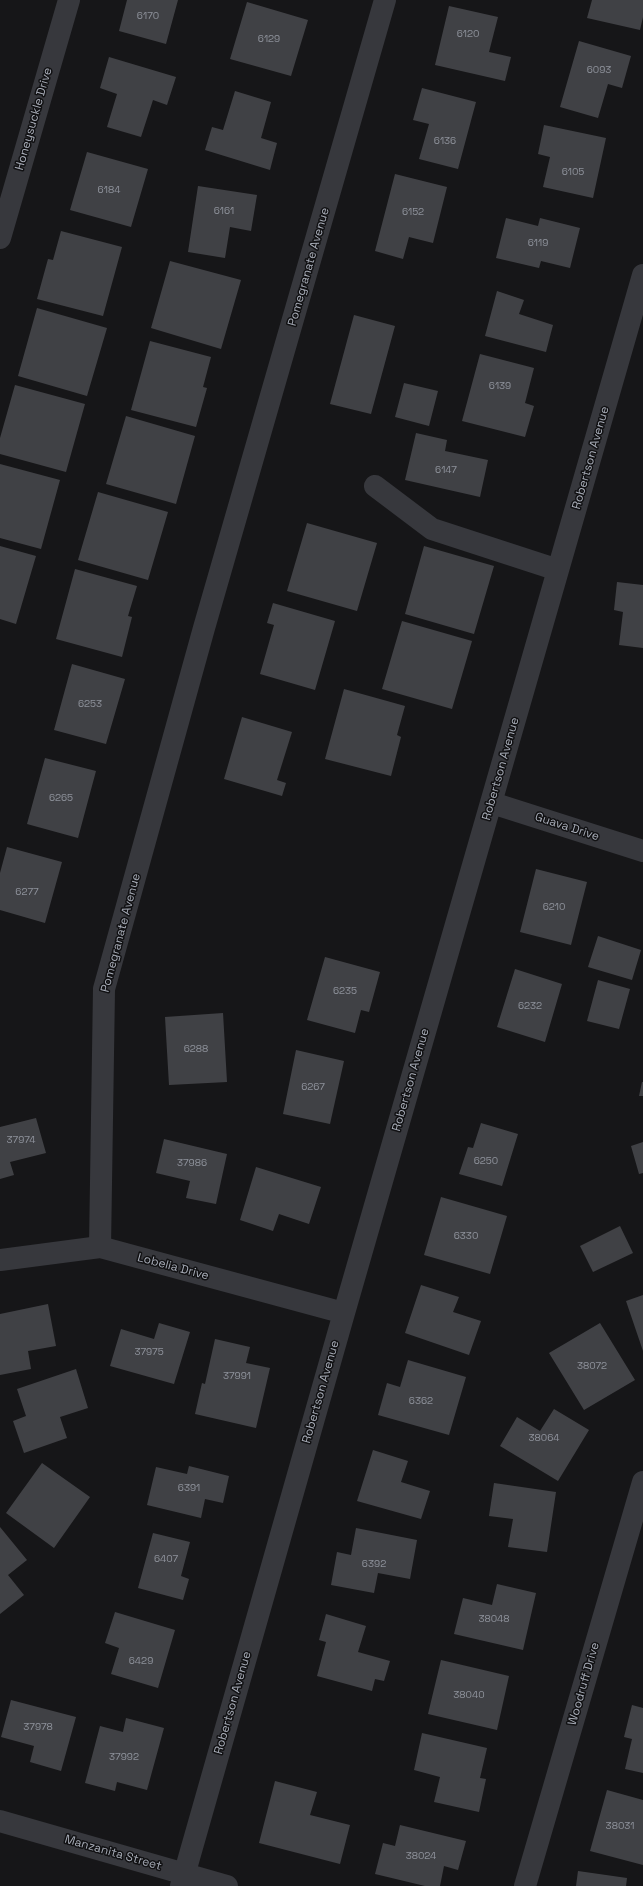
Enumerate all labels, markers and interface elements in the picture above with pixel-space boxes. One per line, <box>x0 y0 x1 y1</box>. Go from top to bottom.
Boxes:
house number: 6170 <box>137 10 159 22</box>
house number: 6120 <box>457 28 479 40</box>
house number: 6129 <box>258 33 280 45</box>
house number: 6093 <box>587 64 611 76</box>
street label: Honeysuckle Drive <box>12 66 56 172</box>
house number: 6136 <box>434 135 456 147</box>
house number: 6105 <box>562 166 584 178</box>
house number: 6184 <box>98 184 120 196</box>
house number: 6161 <box>214 205 234 217</box>
street label: Pomegranate Avenue <box>285 206 333 328</box>
house number: 6152 <box>402 206 424 218</box>
house number: 6119 <box>528 237 548 249</box>
house number: 6139 <box>489 380 511 392</box>
street label: Robertson Avenue <box>569 405 613 511</box>
house number: 6147 <box>435 464 457 476</box>
house number: 6253 <box>78 698 102 710</box>
street label: Robertson Avenue <box>479 716 523 822</box>
house number: 6265 <box>49 792 73 804</box>
street label: Guava Drive <box>533 810 601 844</box>
street label: Pomegranate Avenue <box>98 872 144 994</box>
house number: 6277 <box>15 886 39 898</box>
house number: 6210 <box>543 901 565 913</box>
house number: 6235 <box>333 985 357 997</box>
house number: 6232 <box>518 1000 542 1012</box>
street label: Robertson Avenue <box>389 1027 433 1133</box>
house number: 6288 <box>184 1043 208 1055</box>
house number: 6267 <box>301 1081 325 1093</box>
house number: 37974 <box>7 1134 35 1146</box>
house number: 6250 <box>474 1155 498 1167</box>
house number: 37986 <box>177 1157 207 1169</box>
house number: 6330 <box>454 1230 478 1242</box>
street label: Lobelia Drive <box>136 1251 210 1283</box>
street label: Robertson Avenue <box>299 1339 343 1445</box>
house number: 37975 <box>134 1346 164 1358</box>
house number: 38072 <box>577 1360 607 1372</box>
house number: 37991 <box>223 1370 251 1382</box>
house number: 6362 <box>409 1395 433 1407</box>
house number: 38064 <box>528 1432 560 1444</box>
house number: 6391 <box>178 1482 200 1494</box>
house number: 6407 <box>154 1553 178 1565</box>
house number: 6392 <box>362 1558 386 1570</box>
house number: 38048 <box>478 1613 510 1625</box>
street label: Woodruff Drive <box>565 1641 603 1727</box>
street label: Robertson Avenue <box>211 1650 255 1756</box>
house number: 6429 <box>129 1655 153 1667</box>
house number: 38040 <box>453 1689 485 1701</box>
house number: 37978 <box>23 1721 53 1733</box>
house number: 37992 <box>109 1751 139 1763</box>
house number: 38031 <box>606 1820 634 1832</box>
street label: Manzanita Street <box>63 1832 163 1874</box>
house number: 38024 <box>406 1850 436 1862</box>

